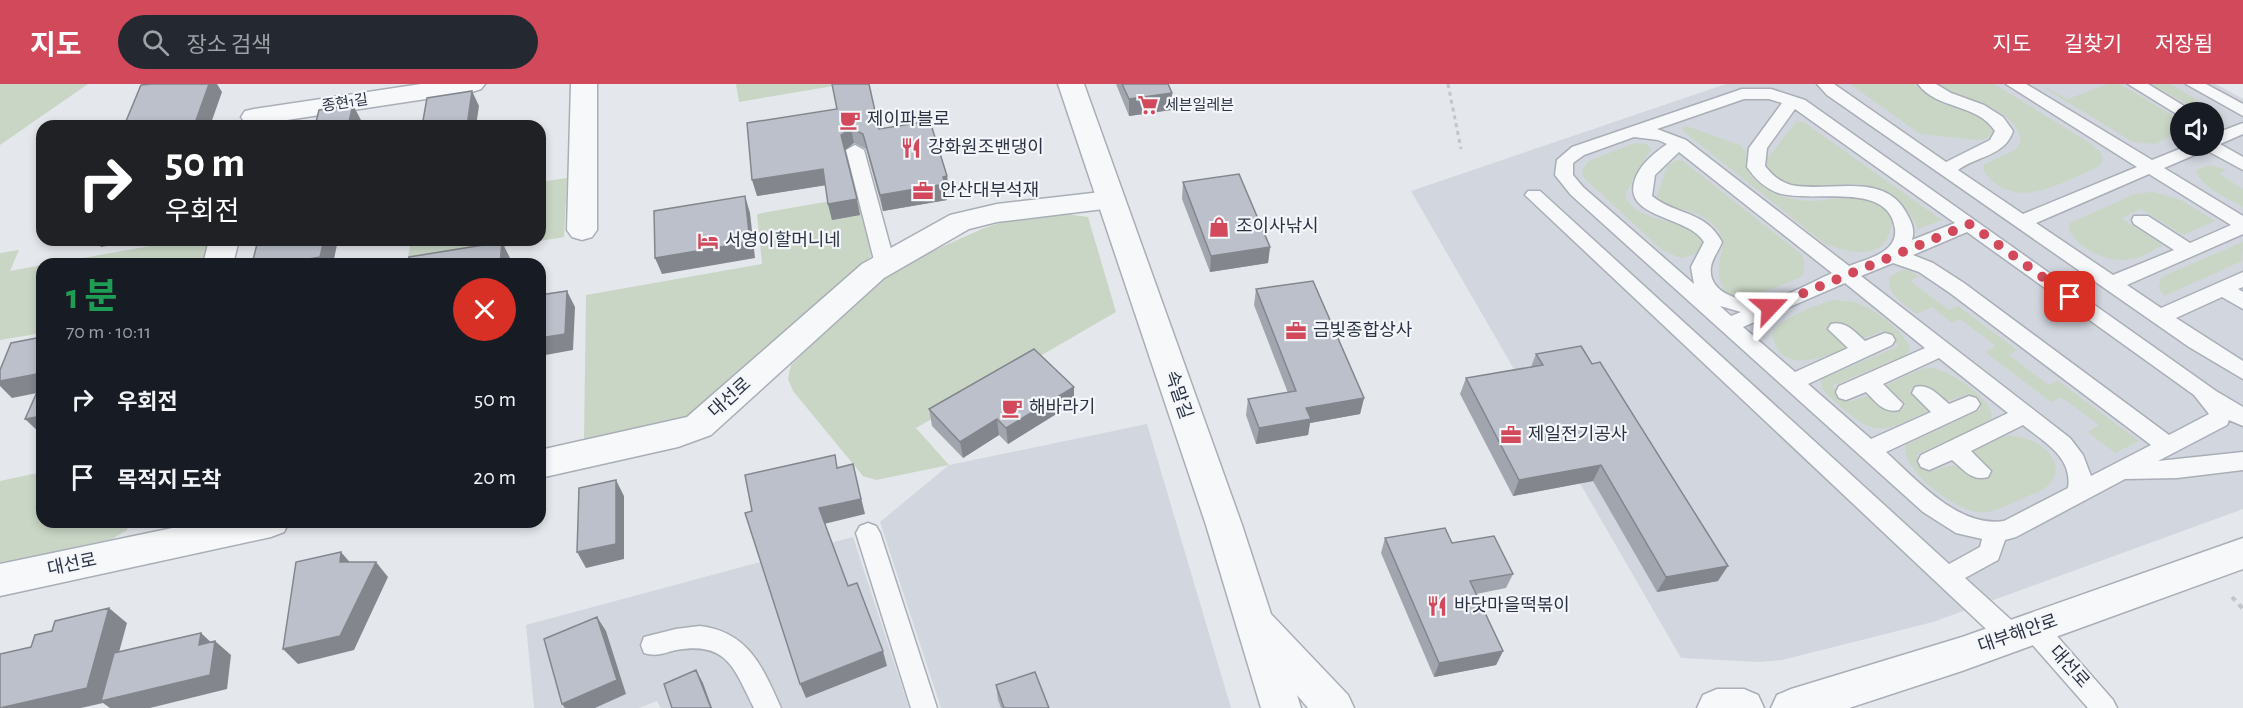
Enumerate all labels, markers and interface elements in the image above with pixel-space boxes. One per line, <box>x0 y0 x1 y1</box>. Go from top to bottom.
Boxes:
search box <box>118 15 538 69</box>
icon: search <box>139 26 172 59</box>
text: 지도 <box>30 32 82 60</box>
text: 장소 검색 <box>187 34 271 56</box>
text: 지도 <box>1992 34 2031 55</box>
text: 길찾기 <box>2064 34 2122 55</box>
text: 저장됨 <box>2155 34 2213 55</box>
street label: 종현1길 <box>321 90 369 114</box>
supermarket icon: 세븐일레븐 <box>1136 93 1160 117</box>
place label: 세븐일레븐 <box>1165 97 1234 113</box>
map controls <box>2170 102 2224 156</box>
button: sound <box>2170 102 2224 156</box>
cafe icon: 제이파블로 <box>838 108 862 132</box>
place label: 제이파블로 <box>867 109 950 129</box>
restaurant icon: 강화원조밴댕이 <box>899 136 923 160</box>
place label: 강화원조밴댕이 <box>928 137 1044 157</box>
text: 50 m <box>165 142 245 184</box>
icon: right <box>66 144 144 222</box>
office icon: 안산대부석재 <box>911 179 935 203</box>
place label: 안산대부석재 <box>940 181 1039 200</box>
text: 우회전 <box>165 198 240 225</box>
shop icon: 조이사낚시 <box>1207 215 1231 239</box>
place label: 조이사낚시 <box>1236 216 1319 236</box>
hotel icon: 서영이할머니네 <box>696 229 720 253</box>
place label: 서영이할머니네 <box>725 230 841 250</box>
pin <box>2044 271 2095 322</box>
position arrow <box>1738 275 1802 339</box>
button: close <box>453 278 516 341</box>
text: 1 분 <box>66 279 118 315</box>
icon: arrive <box>2053 280 2086 313</box>
office icon: 금빛종합상사 <box>1284 319 1308 343</box>
place label: 금빛종합상사 <box>1313 320 1413 340</box>
text: 70 m · 10:11 <box>66 322 151 342</box>
street label: 속말길 <box>1161 368 1196 421</box>
street label: 대선로 <box>705 374 754 421</box>
icon: right <box>66 383 99 416</box>
text: 50 m <box>474 388 516 410</box>
text: 우회전 <box>117 391 178 413</box>
cafe icon: 해바라기 <box>1000 396 1024 420</box>
place label: 해바라기 <box>1029 397 1095 417</box>
office icon: 제일전기공사 <box>1499 423 1523 447</box>
place label: 제일전기공사 <box>1528 424 1628 444</box>
icon: arrive <box>66 461 99 494</box>
text: 20 m <box>473 466 516 488</box>
text: 목적지 도착 <box>117 469 222 491</box>
street label: 대선로 <box>46 550 98 579</box>
restaurant icon: 바닷마을떡볶이 <box>1425 594 1449 618</box>
place label: 바닷마을떡볶이 <box>1454 595 1570 615</box>
street label: 대부해안로 <box>1976 611 2060 656</box>
street label: 대선로 <box>2046 642 2093 691</box>

